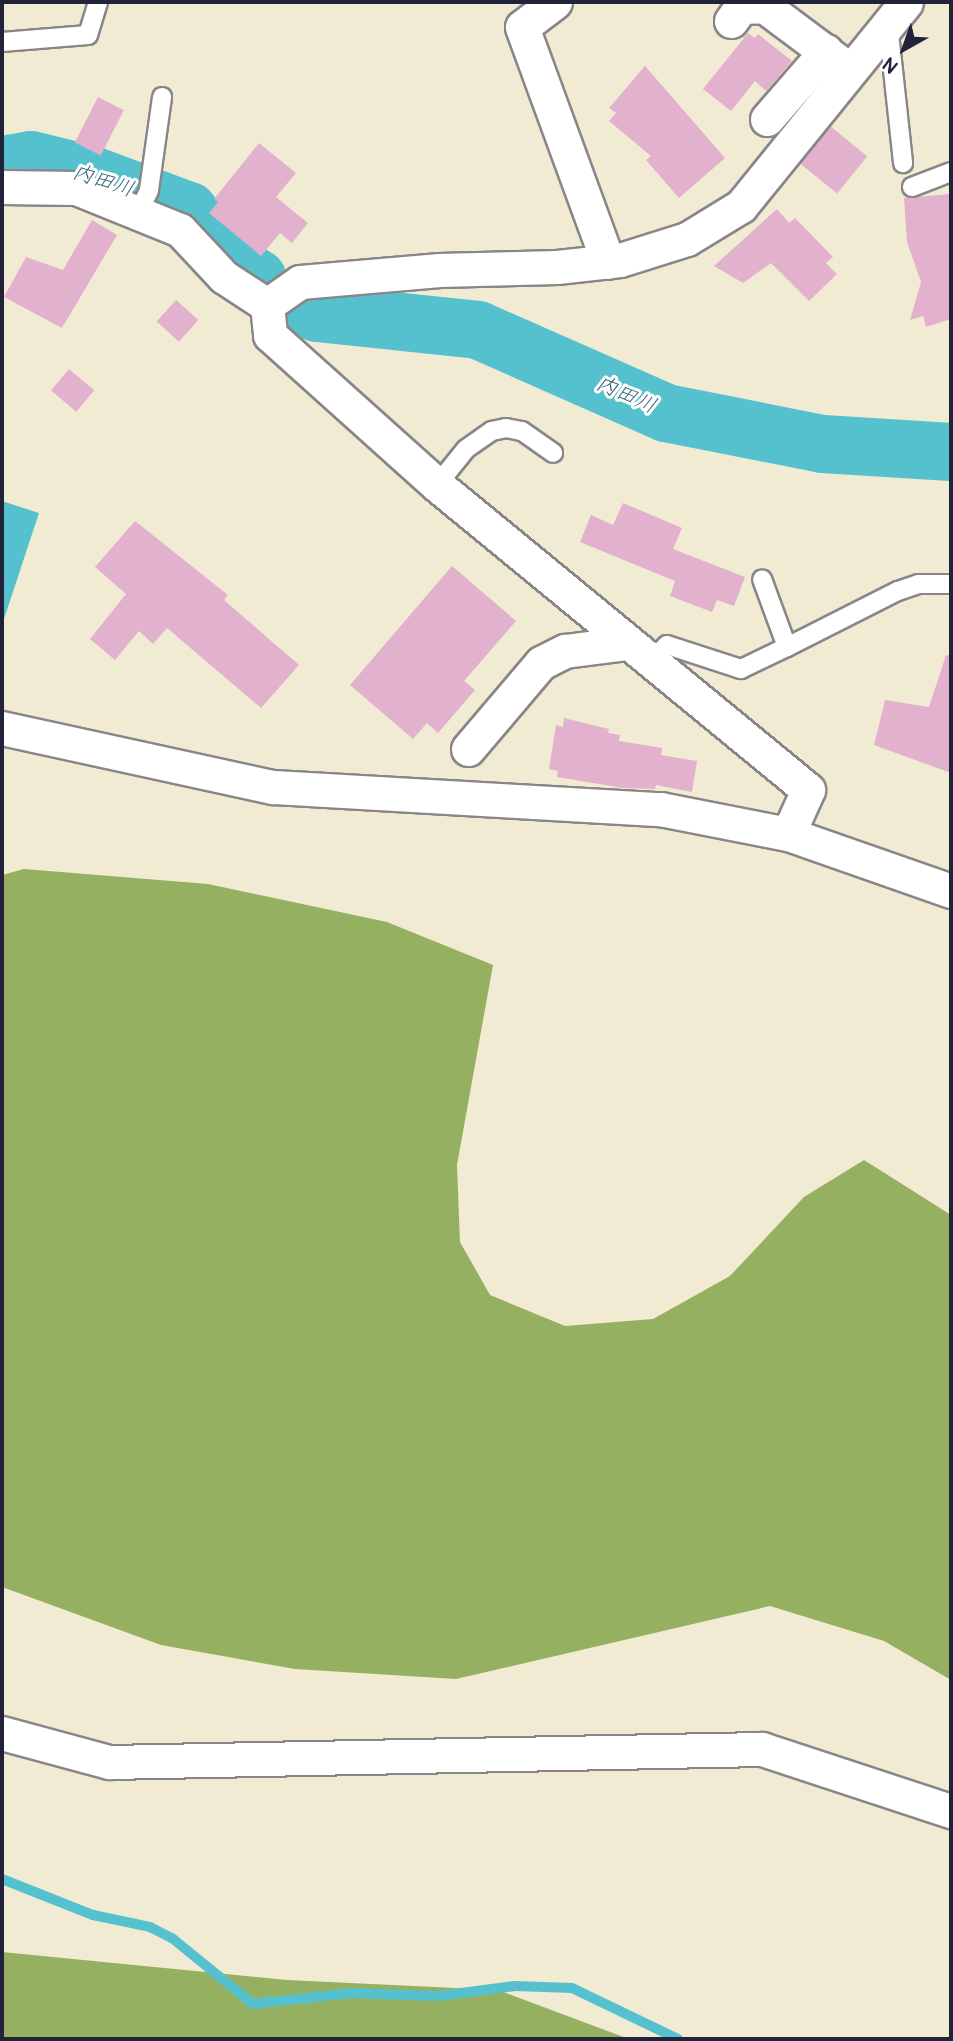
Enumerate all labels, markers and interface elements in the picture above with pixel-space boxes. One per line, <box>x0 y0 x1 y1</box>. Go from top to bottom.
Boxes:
north arrow <box>869 14 939 84</box>
text: N <box>878 52 903 78</box>
water label: 内田川 <box>69 159 137 203</box>
water label: 内田川 <box>592 371 660 419</box>

